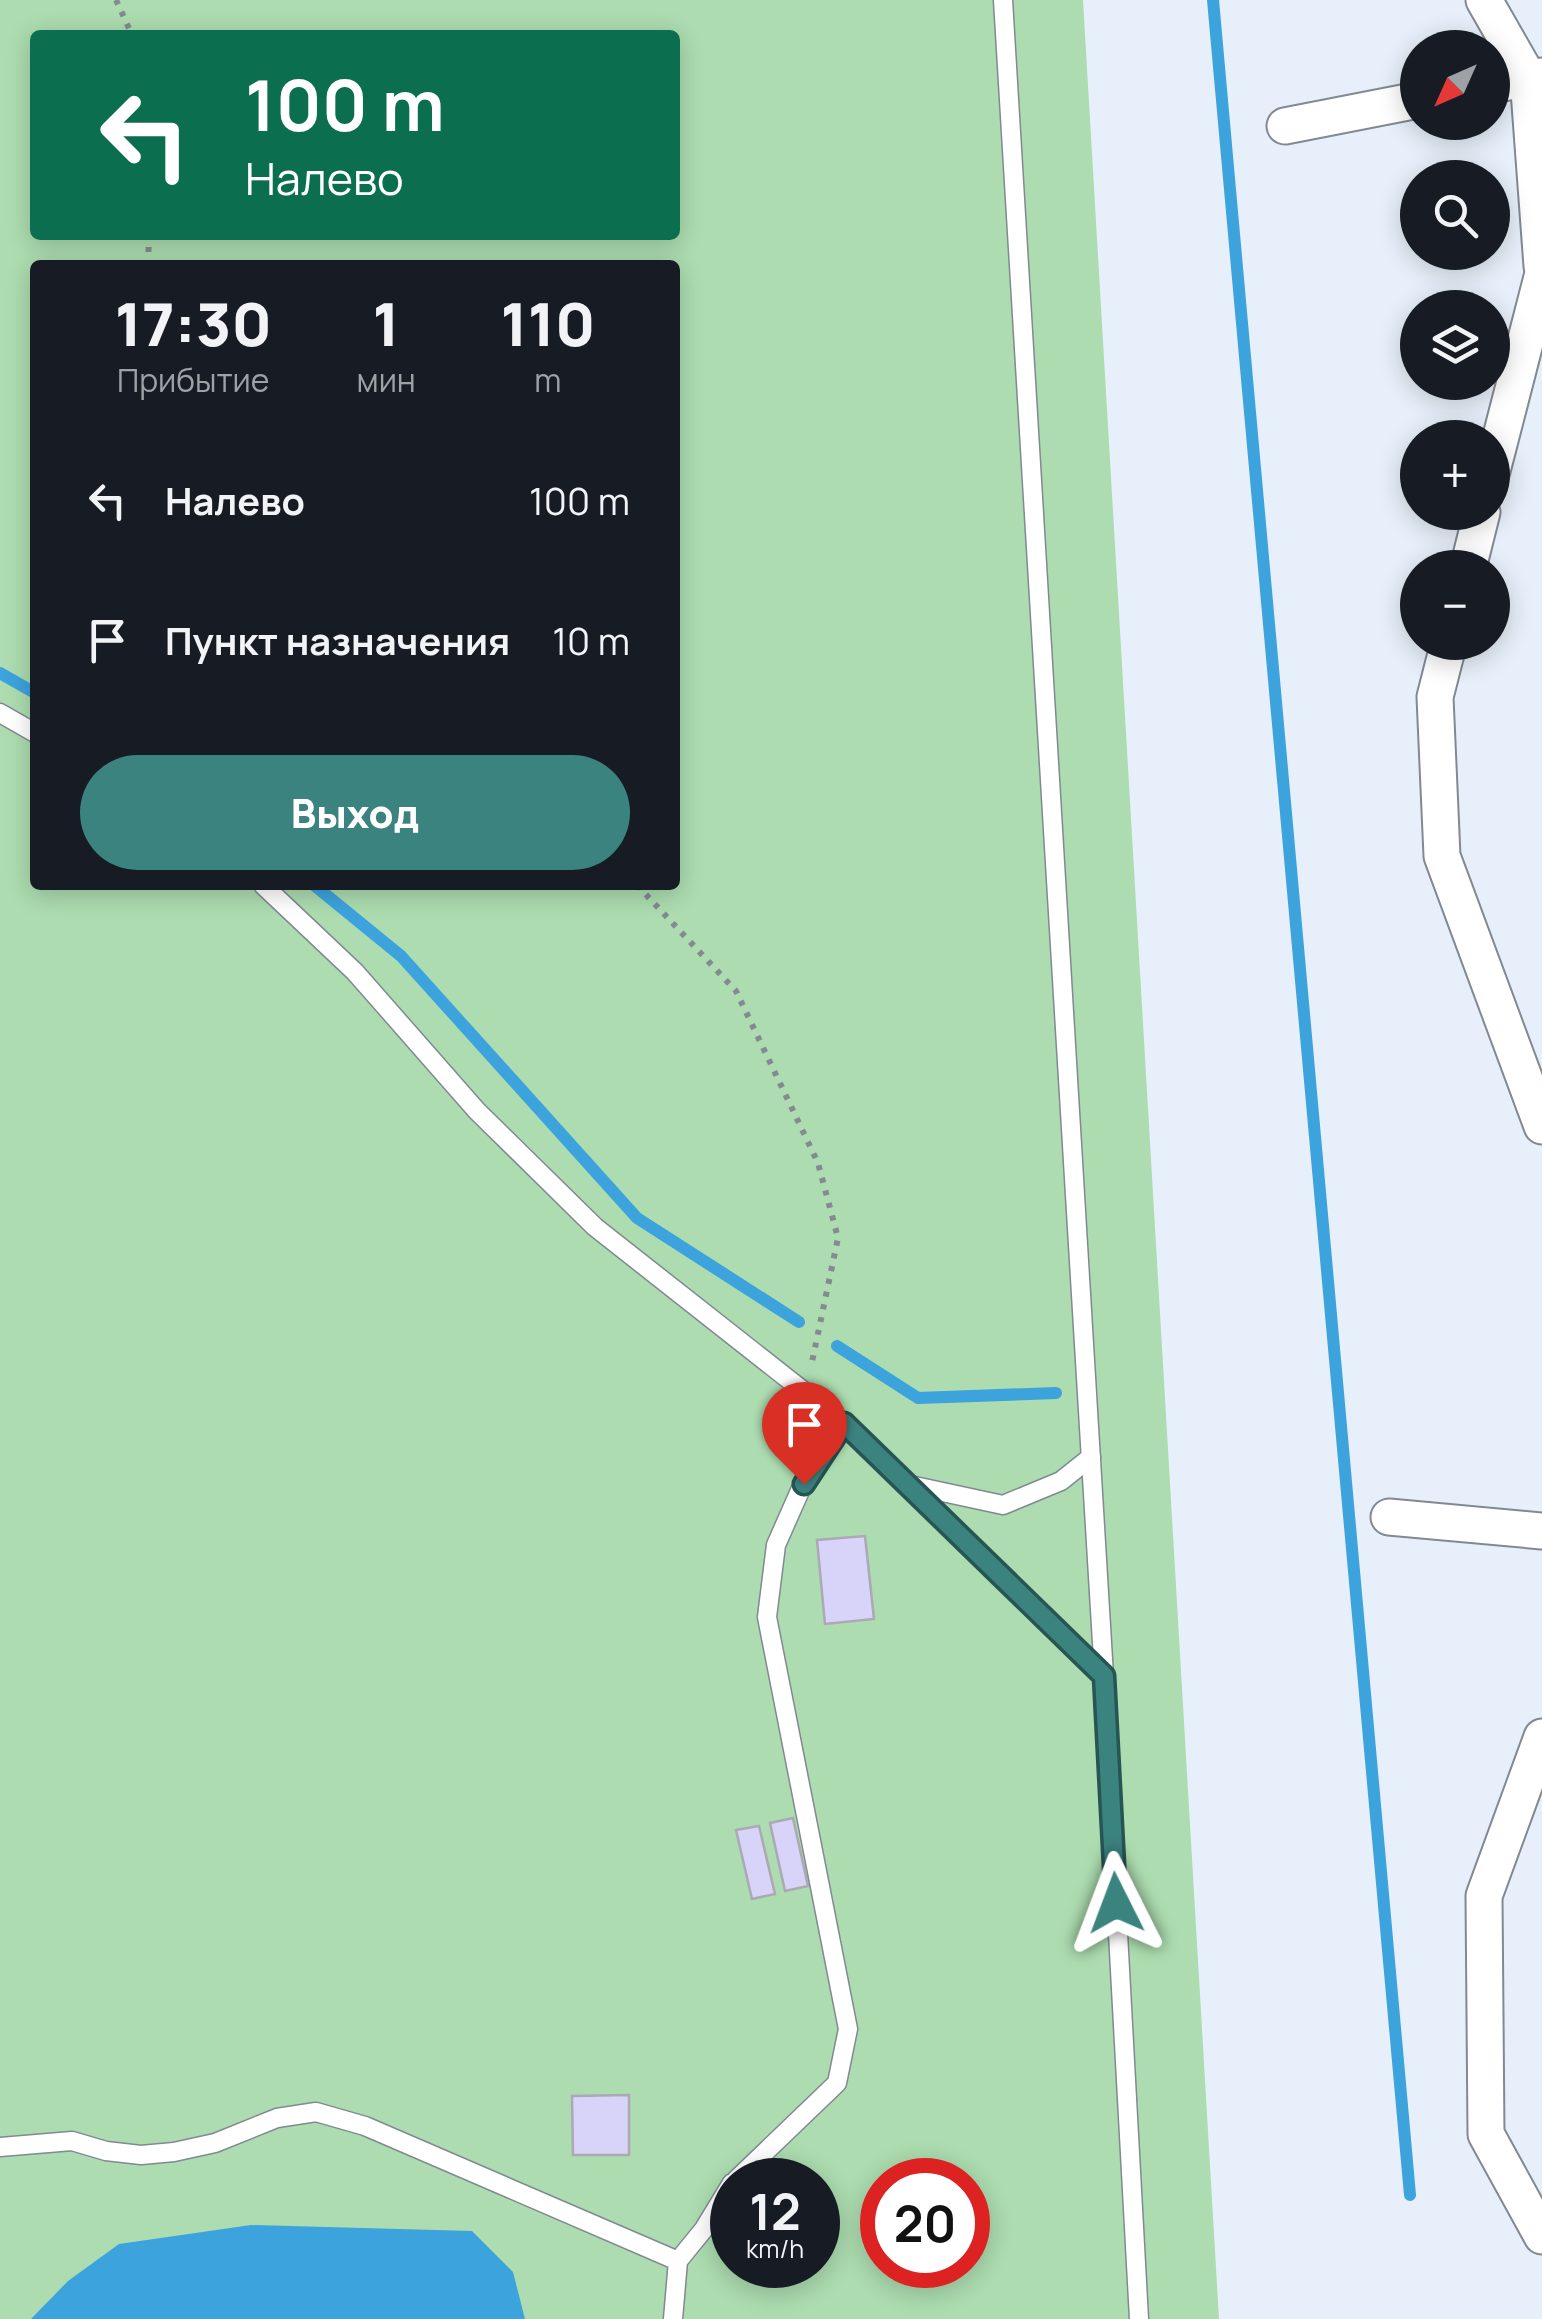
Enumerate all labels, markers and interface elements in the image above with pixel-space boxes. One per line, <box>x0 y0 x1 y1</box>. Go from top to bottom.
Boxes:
north arrow <box>1400 30 1510 140</box>
map controls <box>1400 30 1510 660</box>
text: 100 m <box>245 56 445 152</box>
icon: left <box>80 70 210 200</box>
text: Налево <box>245 147 404 209</box>
button: search <box>1400 160 1510 270</box>
text: 17:30 <box>115 282 272 364</box>
text: 1 <box>373 282 400 364</box>
text: 110 <box>500 282 595 364</box>
button: layers <box>1400 290 1510 400</box>
text: Прибытие <box>117 358 270 402</box>
text: мин <box>357 358 416 402</box>
text: m <box>534 358 561 402</box>
button: + <box>1400 420 1510 530</box>
icon: left <box>80 473 135 528</box>
text: Налево <box>165 474 305 526</box>
text: 100 m <box>529 474 630 526</box>
button: − <box>1400 550 1510 660</box>
icon: arrive <box>80 613 135 668</box>
text: Пункт назначения <box>165 614 510 666</box>
text: 10 m <box>552 614 630 666</box>
button: Выход <box>80 755 630 870</box>
pin <box>762 1382 847 1485</box>
icon: arrive <box>777 1397 832 1452</box>
position arrow <box>1064 1851 1168 1955</box>
speed limit sign: 20 <box>860 2158 990 2288</box>
text: 12 <box>749 2177 801 2245</box>
text: km/h <box>746 2231 804 2266</box>

